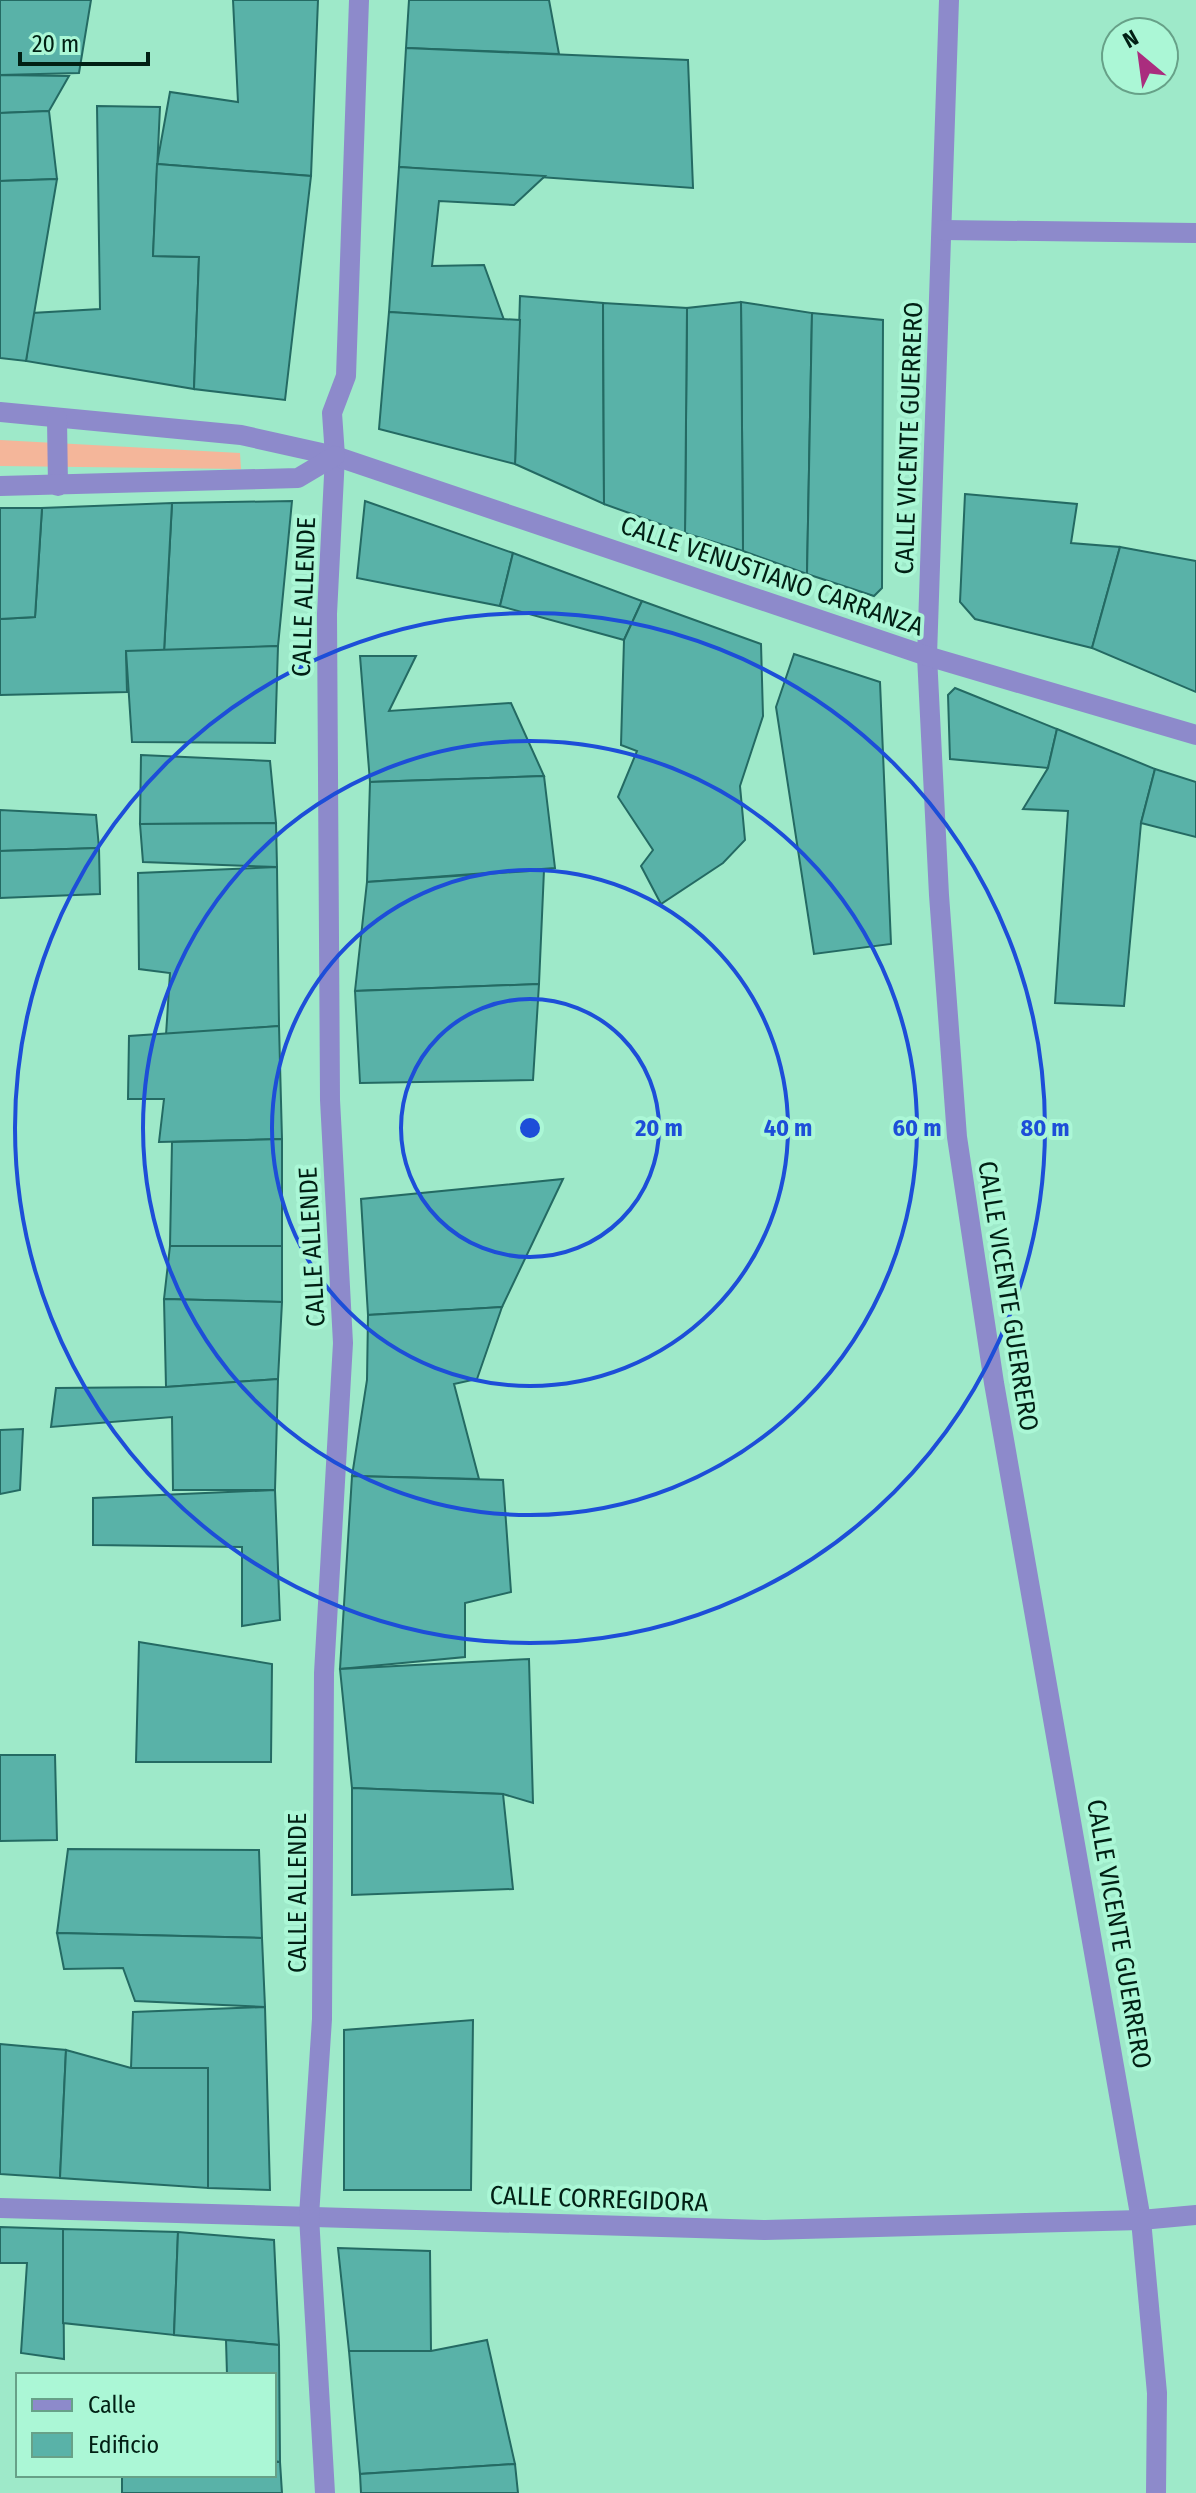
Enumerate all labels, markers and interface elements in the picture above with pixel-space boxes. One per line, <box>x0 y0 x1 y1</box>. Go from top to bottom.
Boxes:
scale bar <box>20 16 148 66</box>
north arrow <box>1100 16 1180 96</box>
text: N <box>1118 24 1143 54</box>
text: 20 m <box>32 30 79 58</box>
street label: CALLE VICENTE GUERRERO <box>889 301 929 575</box>
street label: CALLE VENUSTIANO CARRANZA <box>616 510 928 643</box>
street label: CALLE ALLENDE <box>286 516 322 678</box>
centre of rings <box>516 1114 544 1142</box>
text: 20 m <box>634 1114 683 1142</box>
text: 40 m <box>764 1114 812 1142</box>
text: 60 m <box>893 1114 941 1142</box>
text: 80 m <box>1020 1114 1070 1142</box>
street label: CALLE VICENTE GUERRERO <box>971 1159 1045 1433</box>
street label: CALLE ALLENDE <box>292 1166 332 1328</box>
street label: CALLE VICENTE GUERRERO <box>1080 1797 1158 2071</box>
street label: CALLE ALLENDE <box>282 1813 313 1973</box>
street label: CALLE CORREGIDORA <box>489 2180 709 2218</box>
legend <box>16 2373 276 2477</box>
text: Calle <box>88 2391 136 2419</box>
text: Edificio <box>88 2431 159 2459</box>

